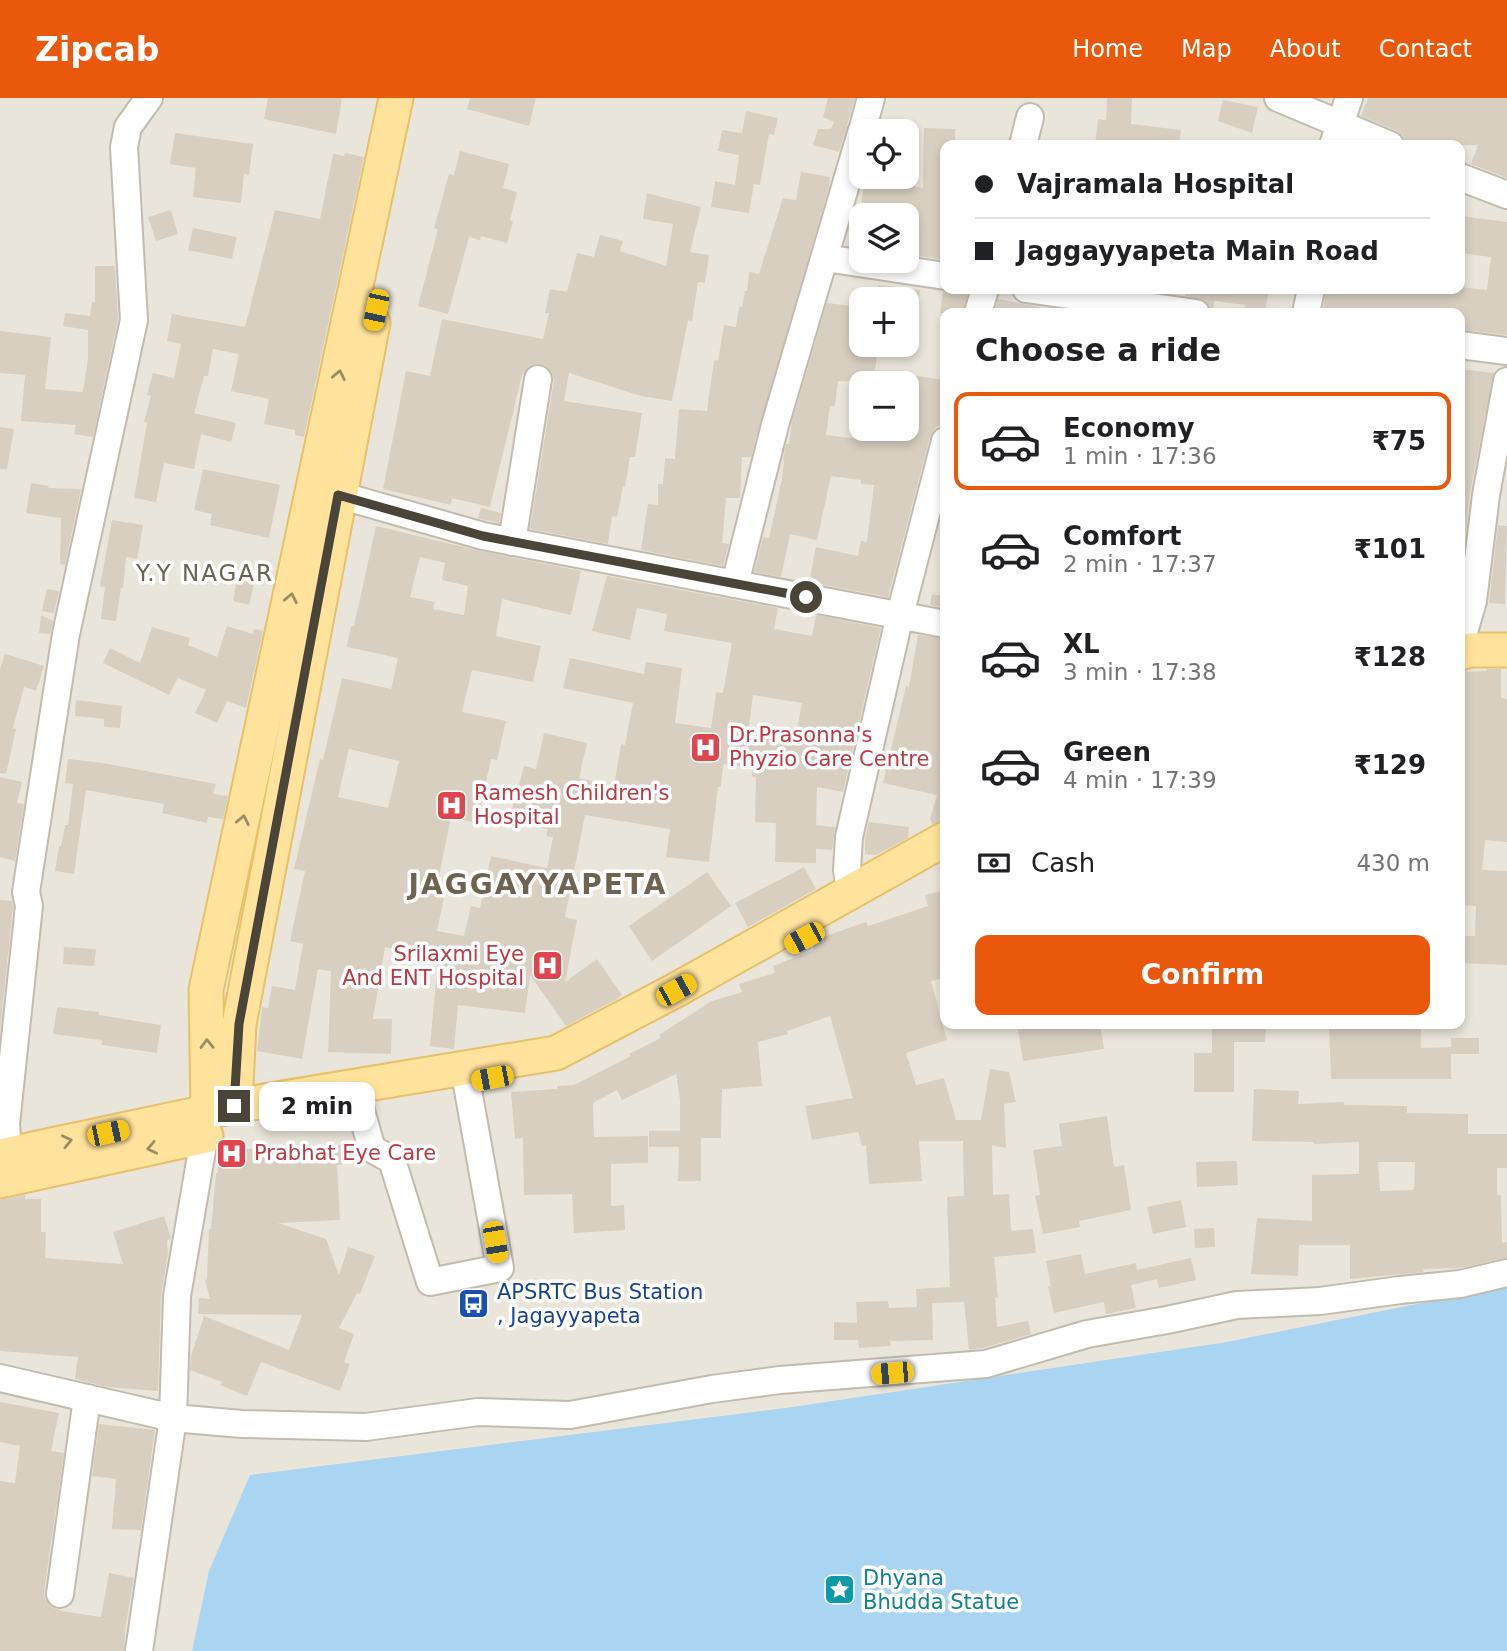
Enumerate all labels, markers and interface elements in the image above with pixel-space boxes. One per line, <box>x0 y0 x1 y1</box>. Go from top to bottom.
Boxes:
text: Zipcab <box>35 30 159 69</box>
text: Home <box>1072 35 1143 63</box>
text: Map <box>1181 35 1232 63</box>
text: About <box>1270 35 1341 63</box>
text: Contact <box>1379 35 1472 63</box>
map controls <box>849 119 919 441</box>
button: locate <box>849 119 919 189</box>
text: Vajramala Hospital <box>1017 169 1294 199</box>
button: layers <box>849 203 919 273</box>
text: Jaggayyapeta Main Road <box>1017 236 1379 266</box>
car <box>362 287 391 333</box>
button: + <box>849 287 919 357</box>
text: Choose a ride <box>975 331 1221 369</box>
one-way arrow <box>330 369 345 381</box>
button: − <box>849 371 919 441</box>
icon: car <box>979 410 1042 473</box>
text: Economy <box>1063 413 1194 443</box>
text: ₹75 <box>1372 426 1426 456</box>
text: 1 min · 17:36 <box>1063 443 1217 469</box>
icon: car <box>979 518 1042 581</box>
text: Comfort <box>1063 521 1181 551</box>
text: ₹101 <box>1354 534 1426 564</box>
text: 2 min · 17:37 <box>1063 551 1217 577</box>
district label: Y.Y NAGAR <box>135 560 274 586</box>
route start <box>790 581 822 613</box>
one-way arrow <box>282 592 297 604</box>
icon: car <box>979 626 1042 689</box>
text: XL <box>1063 629 1100 659</box>
text: ₹128 <box>1354 642 1426 672</box>
text: 3 min · 17:38 <box>1063 659 1217 685</box>
place label: Dr.Prasonna's Phyzio Care Centre <box>729 723 929 771</box>
hospital icon: Dr.Prasonna's Phyzio Care Centre <box>689 730 723 764</box>
icon: car <box>979 734 1042 797</box>
text: Green <box>1063 737 1151 767</box>
text: ₹129 <box>1354 750 1426 780</box>
text: 4 min · 17:39 <box>1063 767 1217 793</box>
place label: Ramesh Children's Hospital <box>474 781 669 829</box>
hospital icon: Ramesh Children's Hospital <box>434 788 468 822</box>
one-way arrow <box>234 814 249 826</box>
icon: cash <box>975 844 1013 882</box>
text: Cash <box>1031 848 1095 878</box>
text: 430 m <box>1356 850 1430 876</box>
district label: JAGGAYYAPETA <box>407 868 667 901</box>
car <box>781 919 828 957</box>
button: Confirm <box>975 935 1430 1015</box>
place label: Srilaxmi Eye And ENT Hospital <box>342 942 524 990</box>
hospital icon: Srilaxmi Eye And ENT Hospital <box>530 949 564 983</box>
car <box>653 971 700 1009</box>
one-way arrow <box>199 1038 215 1049</box>
car <box>470 1064 515 1092</box>
callout: 2 min <box>258 1082 374 1130</box>
route end <box>218 1090 250 1122</box>
text: 2 min <box>281 1093 353 1119</box>
car <box>86 1118 131 1148</box>
one-way arrow <box>61 1135 73 1150</box>
hospital icon: Prabhat Eye Care <box>214 1136 248 1170</box>
one-way arrow <box>146 1139 158 1154</box>
place label: Prabhat Eye Care <box>254 1141 436 1165</box>
car <box>482 1219 509 1265</box>
place label: APSRTC Bus Station , Jagayyapeta <box>497 1280 703 1328</box>
bus stop icon: APSRTC Bus Station , Jagayyapeta <box>457 1287 491 1321</box>
car <box>871 1361 914 1385</box>
place label: Dhyana Bhudda Statue <box>863 1566 1019 1614</box>
place icon: Dhyana Bhudda Statue <box>823 1573 857 1607</box>

